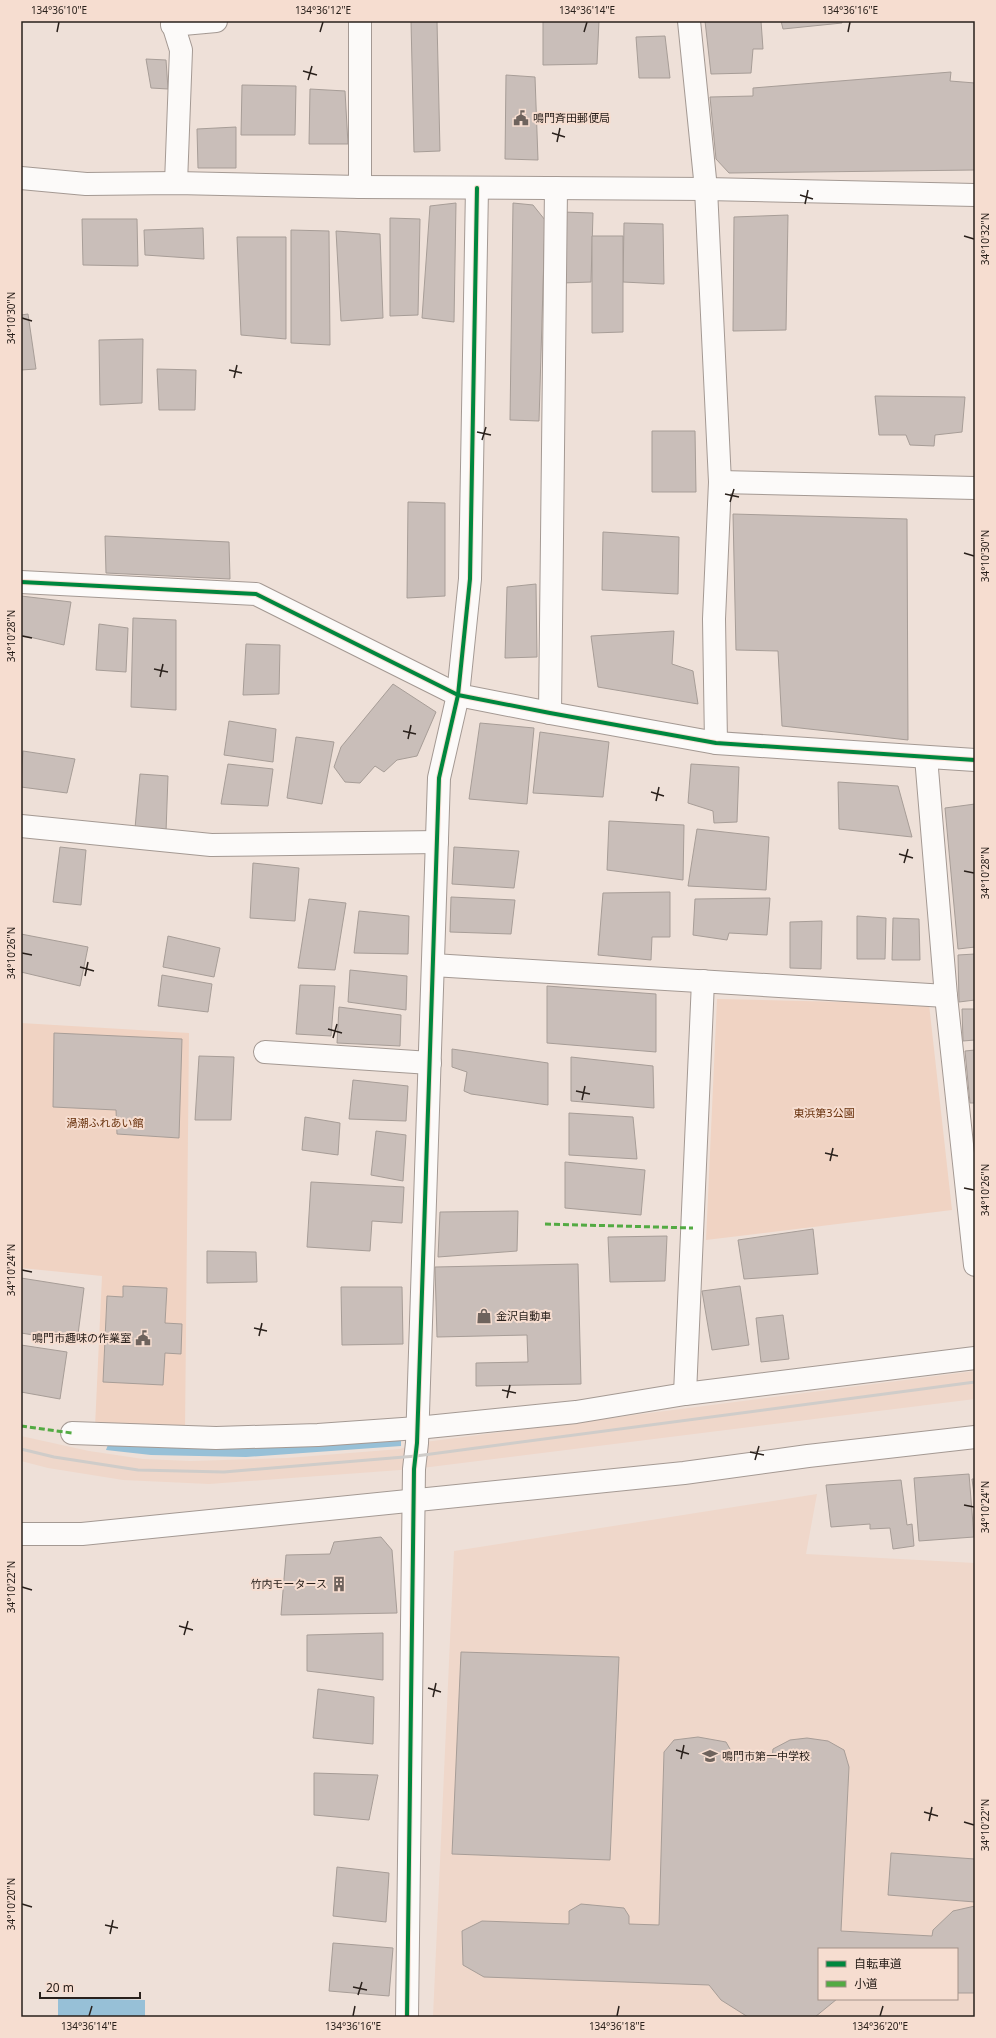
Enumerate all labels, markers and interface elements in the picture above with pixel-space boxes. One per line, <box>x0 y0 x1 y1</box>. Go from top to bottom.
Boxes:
text: 134°36'10"E <box>31 3 87 17</box>
text: 134°36'12"E <box>295 3 351 17</box>
text: 134°36'14"E <box>559 3 615 17</box>
text: 134°36'16"E <box>822 3 878 17</box>
public building icon: 鳴門斉田郵便局 <box>512 109 530 127</box>
place label: 鳴門斉田郵便局 <box>533 110 610 125</box>
text: 34°10'32"N <box>978 213 992 265</box>
text: 34°10'30"N <box>4 292 18 344</box>
text: 34°10'30"N <box>978 530 992 582</box>
text: 34°10'28"N <box>4 610 18 662</box>
text: 34°10'28"N <box>978 847 992 899</box>
text: 34°10'26"N <box>4 927 18 979</box>
park label: 東浜第3公園 <box>793 1105 855 1120</box>
park label: 渦潮ふれあい館 <box>67 1115 144 1130</box>
text: 34°10'26"N <box>978 1164 992 1216</box>
text: 34°10'24"N <box>4 1244 18 1296</box>
shop icon: 金沢自動車 <box>475 1307 493 1325</box>
place label: 金沢自動車 <box>496 1308 551 1323</box>
public building icon: 鳴門市趣味の作業室 <box>134 1329 152 1347</box>
place label: 鳴門市趣味の作業室 <box>32 1330 131 1345</box>
text: 34°10'24"N <box>978 1481 992 1533</box>
text: 34°10'22"N <box>4 1561 18 1613</box>
building icon: 竹内モータース <box>330 1575 348 1593</box>
place label: 竹内モータース <box>251 1576 327 1591</box>
school or university icon: 鳴門市第一中学校 <box>701 1747 719 1765</box>
place label: 鳴門市第一中学校 <box>722 1748 810 1763</box>
text: 34°10'22"N <box>978 1799 992 1851</box>
text: 34°10'20"N <box>4 1878 18 1930</box>
legend <box>818 1948 958 2000</box>
text: 自転車道 <box>854 1955 902 1972</box>
scale bar <box>40 1974 140 2000</box>
text: 小道 <box>854 1975 878 1992</box>
text: 20 m <box>46 1979 74 1996</box>
text: 134°36'14"E <box>61 2019 117 2033</box>
text: 134°36'16"E <box>325 2019 381 2033</box>
text: 134°36'18"E <box>589 2019 645 2033</box>
text: 134°36'20"E <box>852 2019 908 2033</box>

